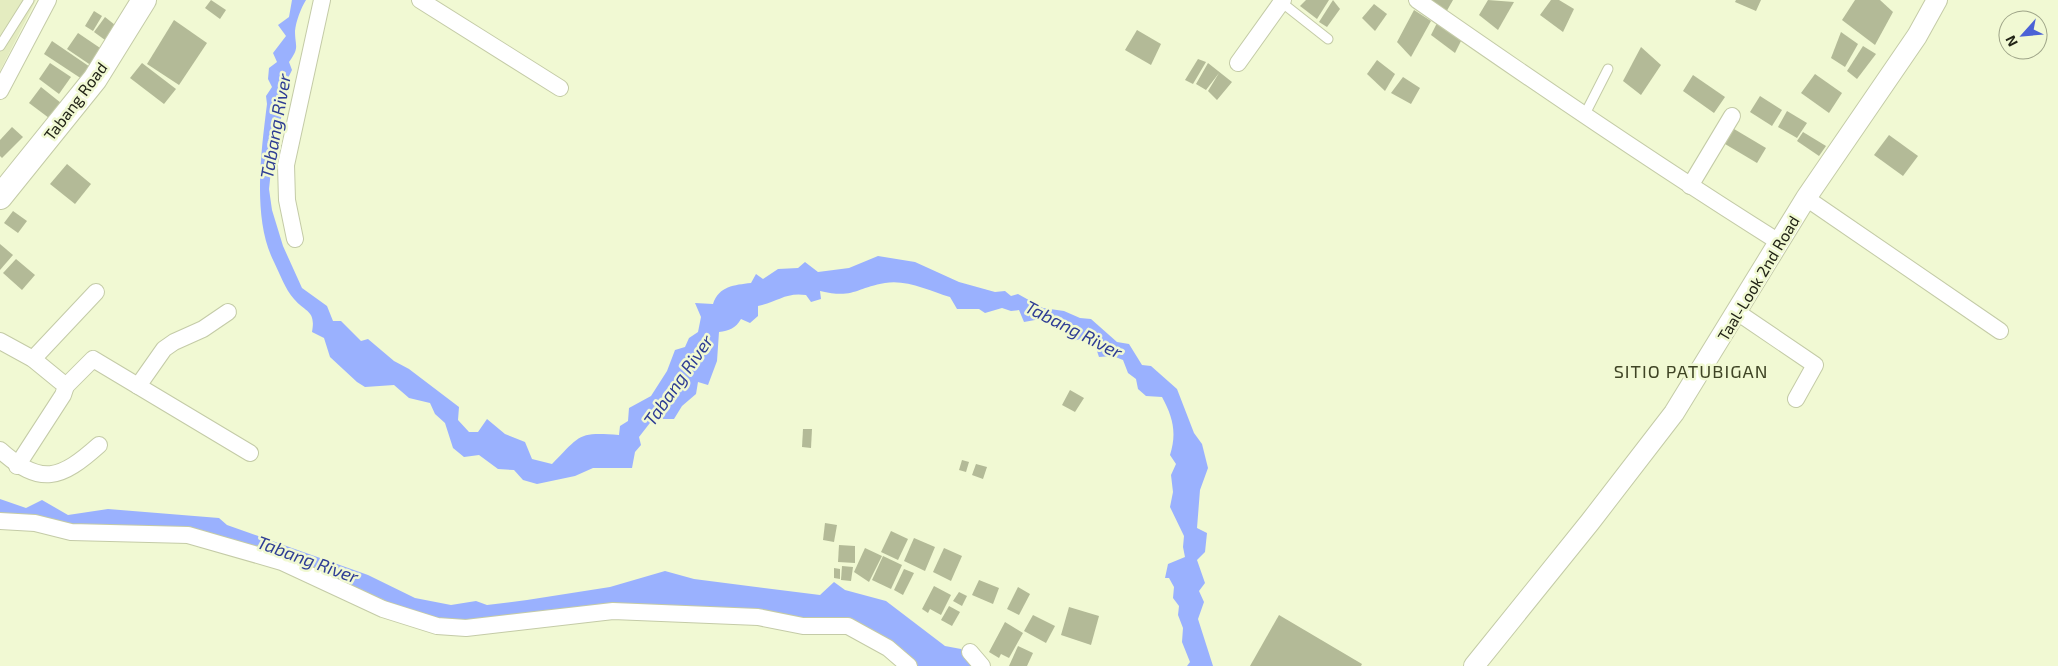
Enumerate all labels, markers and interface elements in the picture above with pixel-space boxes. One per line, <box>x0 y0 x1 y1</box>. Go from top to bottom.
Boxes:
north arrow <box>1998 10 2048 60</box>
text: N <box>2001 33 2021 49</box>
street label: Tabang Road <box>39 58 111 144</box>
water label: Tabang River <box>255 71 295 180</box>
street label: Taal-Look 2nd Road <box>1713 212 1803 344</box>
water label: Tabang River <box>1022 295 1127 363</box>
water label: Tabang River <box>639 330 718 430</box>
district label: SITIO PATUBIGAN <box>1614 360 1768 382</box>
water label: Tabang River <box>254 531 362 588</box>

